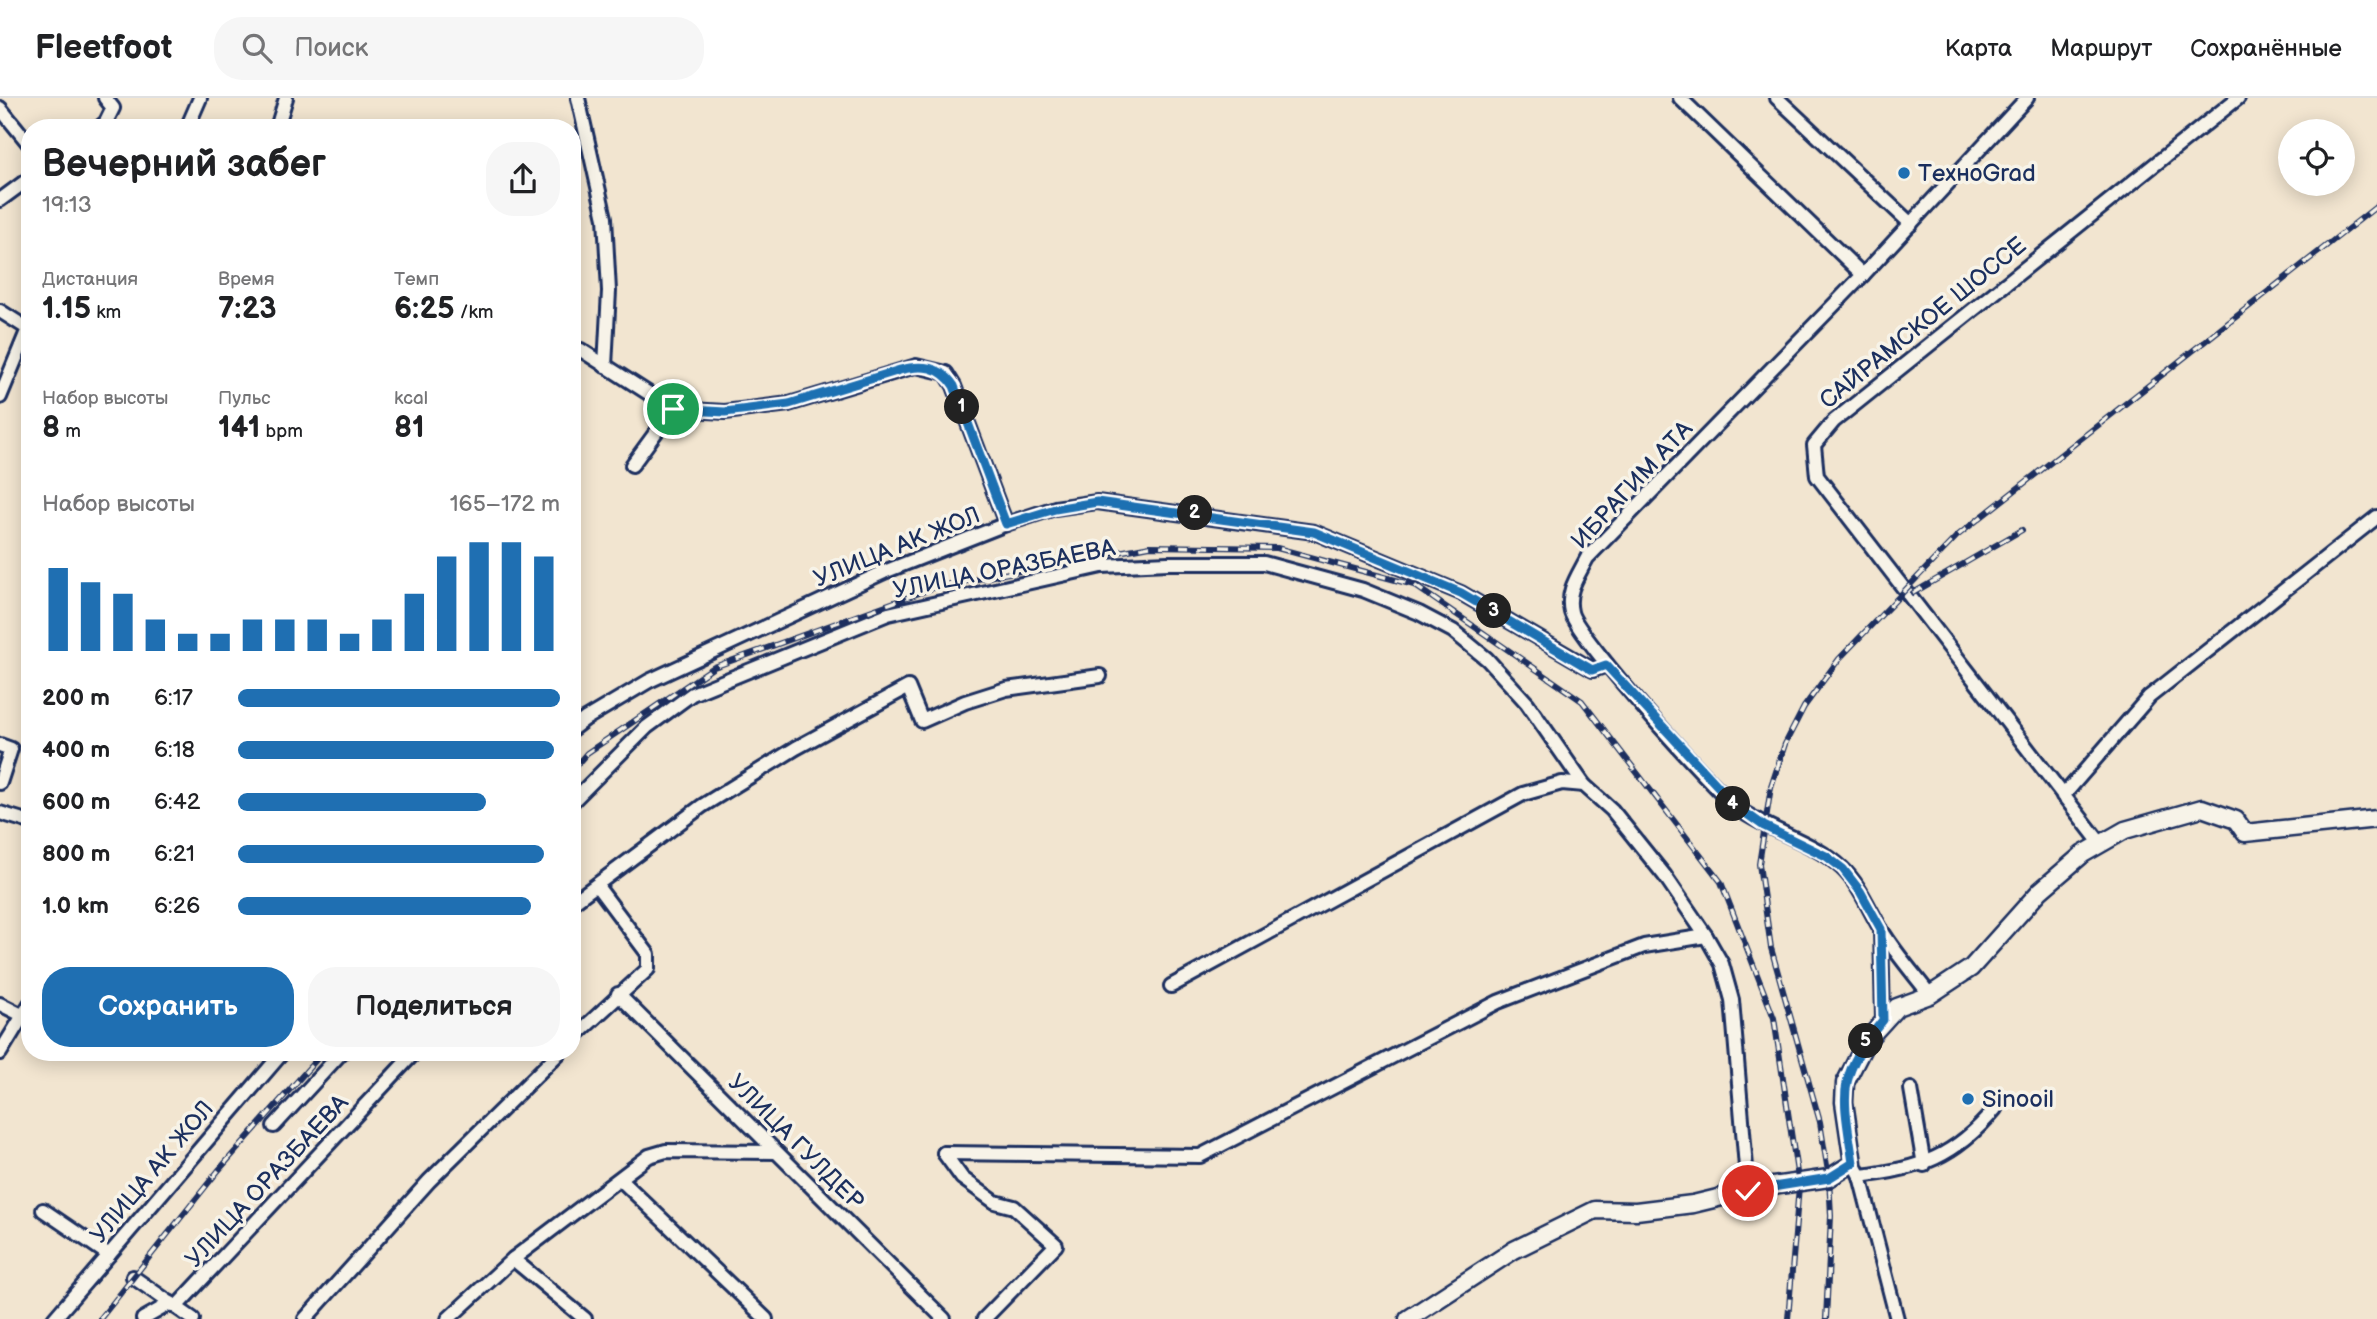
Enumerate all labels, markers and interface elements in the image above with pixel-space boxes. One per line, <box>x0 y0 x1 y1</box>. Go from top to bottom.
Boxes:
search box <box>214 17 704 80</box>
text: Fleetfoot <box>35 28 172 68</box>
icon: search <box>238 29 276 67</box>
text: Поиск <box>294 33 368 64</box>
text: Карта <box>1945 34 2012 63</box>
text: Маршрут <box>2050 34 2152 63</box>
text: Сохранённые <box>2190 34 2342 63</box>
map controls <box>2278 119 2355 196</box>
button: locate <box>2278 119 2355 196</box>
text: Вечерний забег <box>42 142 326 187</box>
button: share <box>486 142 560 216</box>
place label: ТехноGrad <box>1918 159 2036 188</box>
marker: ТехноGrad <box>1896 165 1912 181</box>
text: 19:13 <box>42 191 92 219</box>
street label: САЙРАМСКОЕ ШОССЕ <box>1814 231 2032 415</box>
text: Дистанция <box>42 268 138 291</box>
text: Время <box>218 268 274 291</box>
text: Темп <box>394 268 439 291</box>
text: 1.15 <box>42 291 91 327</box>
text: 7:23 <box>218 291 277 327</box>
text: 6:25 <box>394 291 455 327</box>
text: km <box>91 301 121 324</box>
text: /km <box>455 301 493 324</box>
pin <box>643 379 703 439</box>
text: Набор высоты <box>42 387 168 410</box>
text: Пульс <box>218 387 271 410</box>
text: kcal <box>394 387 428 410</box>
icon: arrive <box>654 390 692 428</box>
pin: 1 <box>944 390 979 424</box>
text: 1 <box>958 395 966 418</box>
text: 8 <box>42 410 60 446</box>
text: 141 <box>218 410 260 446</box>
text: 81 <box>394 410 425 446</box>
street label: ИБРАГИМ АТА <box>1565 415 1699 555</box>
text: m <box>60 420 81 443</box>
text: bpm <box>260 420 303 443</box>
text: Набор высоты <box>42 490 195 518</box>
text: 165–172 m <box>450 490 560 518</box>
pin: 2 <box>1178 496 1212 530</box>
street label: УЛИЦА АК ЖОЛ <box>810 500 984 594</box>
text: 2 <box>1189 501 1200 524</box>
street label: УЛИЦА ОРАЗБАЕВА <box>890 533 1118 605</box>
pin: 3 <box>1476 594 1512 628</box>
text: 3 <box>1488 599 1499 622</box>
text: 200 m <box>42 684 110 712</box>
text: 6:17 <box>154 684 193 712</box>
text: 400 m <box>42 736 110 764</box>
text: 6:18 <box>154 736 195 764</box>
pin: 4 <box>1716 786 1750 822</box>
text: 600 m <box>42 788 110 816</box>
text: 6:42 <box>154 788 200 816</box>
text: 4 <box>1727 792 1738 815</box>
text: 800 m <box>42 840 110 868</box>
text: 6:21 <box>154 840 195 868</box>
text: 1.0 km <box>42 892 109 920</box>
text: 6:26 <box>154 892 200 920</box>
button: Сохранить <box>42 967 294 1047</box>
button: Поделиться <box>308 967 560 1047</box>
pin: 5 <box>1848 1024 1884 1058</box>
text: 5 <box>1860 1029 1871 1052</box>
street label: УЛИЦА ГУЛДЕР <box>722 1068 870 1216</box>
place label: Sinooil <box>1982 1085 2054 1114</box>
street label: УЛИЦА ОРАЗБАЕВА <box>179 1088 355 1273</box>
marker: Sinooil <box>1960 1091 1976 1107</box>
street label: УЛИЦА АК ЖОЛ <box>84 1095 220 1249</box>
pin <box>1718 1161 1778 1221</box>
icon: check <box>1729 1172 1767 1210</box>

